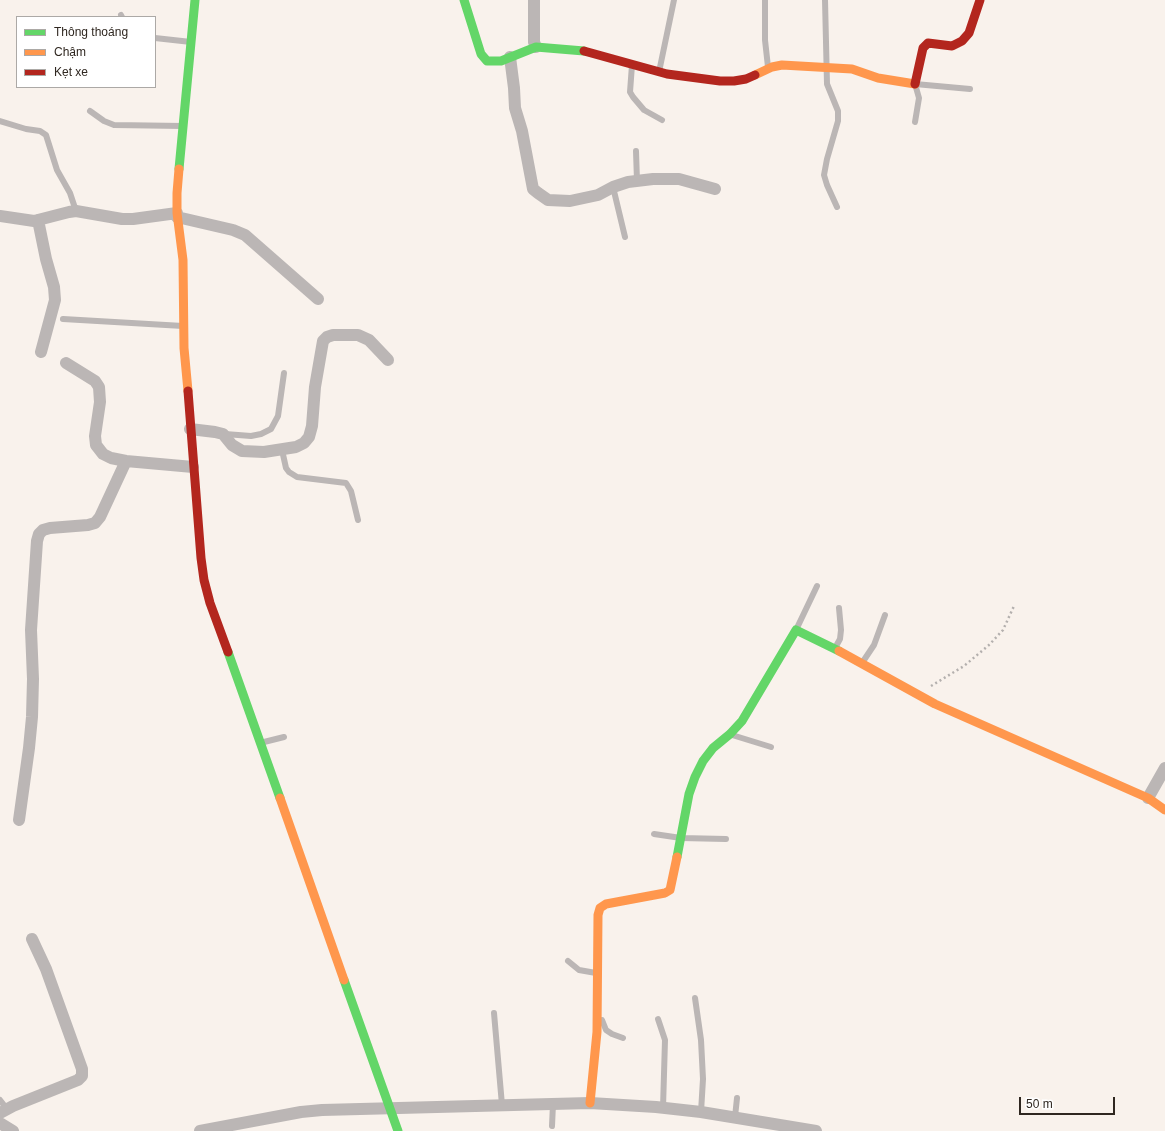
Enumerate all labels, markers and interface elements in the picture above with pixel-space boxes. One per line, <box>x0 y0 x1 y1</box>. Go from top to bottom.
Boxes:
legend <box>16 16 156 88</box>
text: Thông thoáng <box>54 25 128 39</box>
text: Chậm <box>54 45 86 59</box>
text: Kẹt xe <box>54 65 88 79</box>
scale bar <box>1021 1089 1117 1115</box>
text: 50 m <box>1026 1097 1053 1111</box>

